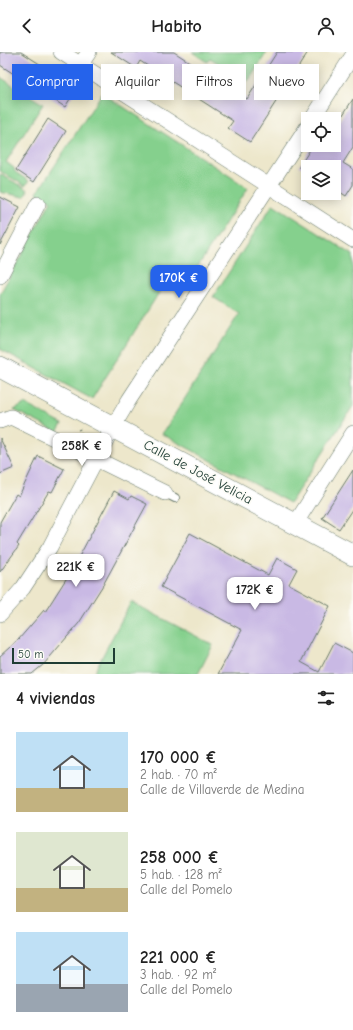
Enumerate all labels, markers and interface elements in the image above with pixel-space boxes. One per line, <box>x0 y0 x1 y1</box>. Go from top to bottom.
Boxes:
icon: back <box>16 15 38 37</box>
icon: person <box>315 15 337 37</box>
text: Habito <box>151 16 202 37</box>
chip: Comprar <box>12 64 93 100</box>
chip: Alquilar <box>101 64 174 100</box>
chip: Filtros <box>182 64 246 100</box>
chip: Nuevo <box>254 64 319 100</box>
map controls <box>301 112 341 200</box>
button: locate <box>301 112 341 152</box>
button: layers <box>301 160 341 200</box>
pin: 170K € <box>146 265 212 299</box>
text: 170K € <box>159 270 199 285</box>
pin: 258K € <box>49 433 115 467</box>
street label: Calle de José Velicia <box>141 436 255 508</box>
text: 258K € <box>62 438 102 453</box>
pin: 221K € <box>43 554 109 588</box>
text: 221K € <box>57 559 95 574</box>
pin: 172K € <box>222 577 288 611</box>
text: 172K € <box>236 582 274 597</box>
scale bar <box>12 646 115 665</box>
text: 50 m <box>18 648 43 661</box>
icon: filters <box>315 687 337 709</box>
text: 4 viviendas <box>16 689 95 708</box>
icon: home <box>48 748 96 796</box>
text: 170 000 € <box>140 748 217 767</box>
text: 2 hab. · 70 m² <box>140 767 217 782</box>
text: Calle de Villaverde de Medina <box>140 782 304 797</box>
icon: home <box>48 848 96 896</box>
text: 258 000 € <box>140 848 219 867</box>
text: 5 hab. · 128 m² <box>140 867 222 882</box>
text: Calle del Pomelo <box>140 882 232 897</box>
icon: home <box>48 948 96 996</box>
text: 221 000 € <box>140 948 217 967</box>
text: 3 hab. · 92 m² <box>140 967 216 982</box>
text: Calle del Pomelo <box>140 982 232 997</box>

